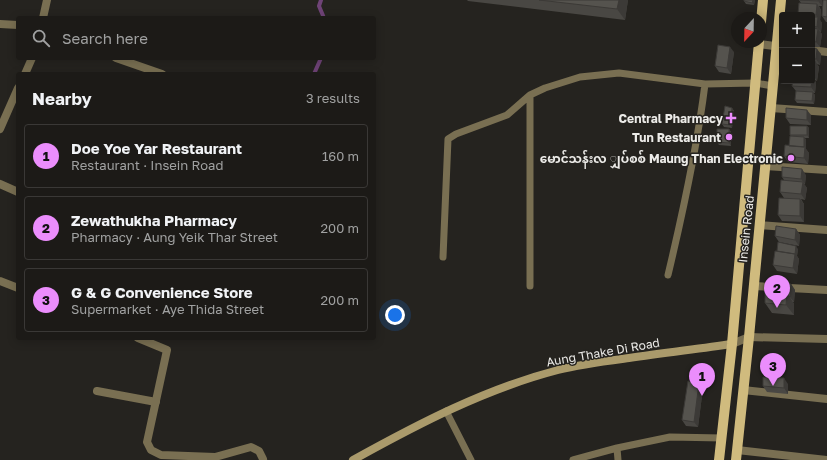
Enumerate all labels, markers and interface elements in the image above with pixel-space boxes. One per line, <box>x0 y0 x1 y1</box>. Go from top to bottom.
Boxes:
north arrow <box>731 12 767 48</box>
map controls <box>779 12 815 84</box>
button: + <box>779 12 815 48</box>
search box <box>16 16 376 60</box>
icon: search <box>30 27 52 49</box>
text: Search here <box>62 29 148 47</box>
button: − <box>779 48 815 84</box>
text: Nearby <box>32 88 92 109</box>
text: 3 results <box>306 90 360 106</box>
place label: Central Pharmacy <box>619 111 724 126</box>
marker: Central Pharmacy <box>726 113 736 123</box>
place label: Tun Restaurant <box>632 130 721 145</box>
marker: Tun Restaurant <box>724 132 734 142</box>
text: Doe Yoe Yar Restaurant <box>71 139 242 157</box>
text: 1 <box>43 148 49 164</box>
text: 160 m <box>322 148 359 164</box>
place label: မောင်သန်းလ ျှပ်စစ် Maung Than Electronic <box>540 149 783 169</box>
marker: မောင်သန်းလ ျှပ်စစ် Maung Than Electronic <box>786 153 796 163</box>
text: Restaurant · Insein Road <box>71 157 223 173</box>
street label: Insein Road <box>735 195 757 263</box>
text: Zewathukha Pharmacy <box>71 211 237 229</box>
text: 2 <box>42 220 50 236</box>
text: 200 m <box>321 220 359 236</box>
text: Pharmacy · Aung Yeik Thar Street <box>71 229 278 245</box>
pin: 2 <box>764 275 790 308</box>
text: G & G Convenience Store <box>71 283 253 301</box>
text: 3 <box>42 292 50 308</box>
text: 200 m <box>321 292 359 308</box>
text: Supermarket · Aye Thida Street <box>71 301 264 317</box>
your location <box>385 305 405 325</box>
street label: Aung Thake Di Road <box>545 335 661 369</box>
pin: 3 <box>760 353 786 386</box>
pin: 1 <box>689 363 715 396</box>

